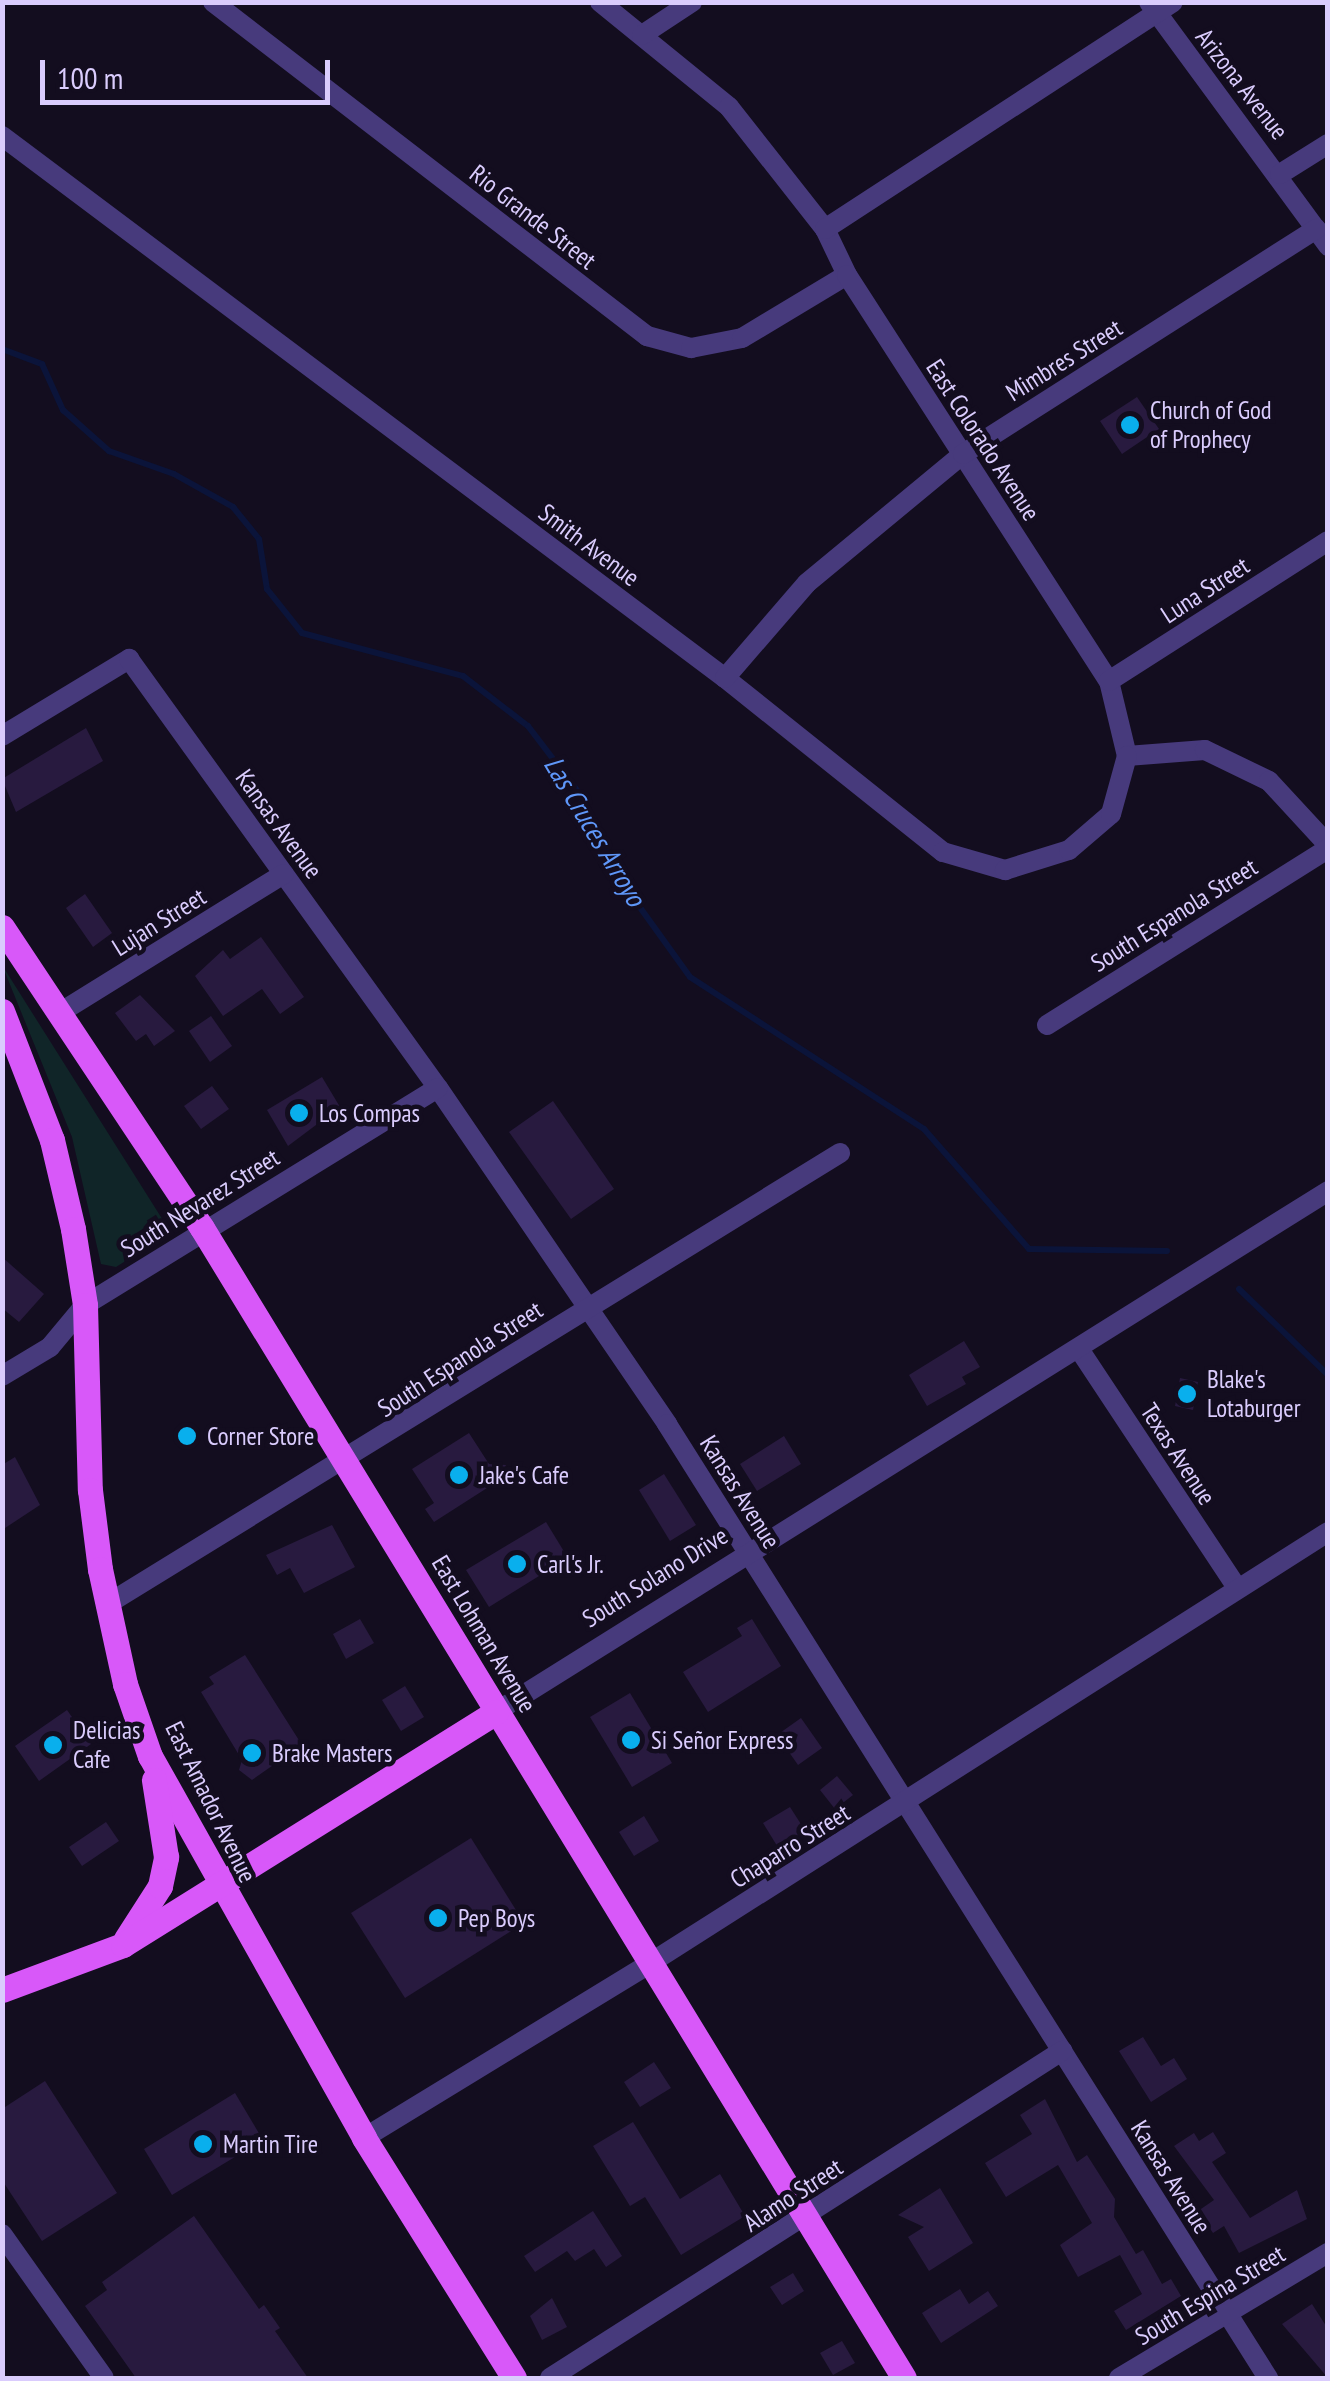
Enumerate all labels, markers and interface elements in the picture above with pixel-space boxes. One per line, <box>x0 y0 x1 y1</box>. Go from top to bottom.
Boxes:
street label: Arizona Avenue <box>1189 22 1295 146</box>
scale bar <box>45 40 335 102</box>
text: 100 m <box>57 58 123 97</box>
street label: Rio Grande Street <box>464 158 602 276</box>
street label: Mimbres Street <box>1000 313 1128 407</box>
street label: East Colorado Avenue <box>920 354 1046 526</box>
place label: Church of God of Prophecy <box>1150 396 1272 455</box>
marker: Church of God of Prophecy <box>1119 414 1141 436</box>
street label: Smith Avenue <box>533 497 645 593</box>
street label: Luna Street <box>1155 550 1255 630</box>
water label: Las Cruces Arroyo <box>537 750 653 912</box>
street label: Kansas Avenue <box>229 763 329 885</box>
street label: South Espanola Street <box>1085 852 1263 978</box>
street label: Lujan Street <box>107 882 211 962</box>
place label: Los Compas <box>319 1098 420 1128</box>
marker: Los Compas <box>288 1102 310 1124</box>
street label: South Nevarez Street <box>115 1142 285 1264</box>
street label: South Espanola Street <box>372 1295 548 1423</box>
place label: Blake's Lotaburger <box>1207 1365 1300 1424</box>
marker: Blake's Lotaburger <box>1176 1383 1198 1405</box>
street label: Texas Avenue <box>1134 1397 1222 1511</box>
place label: Corner Store <box>207 1421 314 1451</box>
marker: Corner Store <box>176 1425 198 1447</box>
street label: Kansas Avenue <box>693 1430 787 1554</box>
place label: Jake's Cafe <box>479 1460 569 1490</box>
marker: Jake's Cafe <box>448 1464 470 1486</box>
street label: South Solano Drive <box>577 1520 733 1634</box>
place label: Carl's Jr. <box>537 1549 604 1579</box>
street label: East Lohman Avenue <box>425 1550 543 1718</box>
marker: Carl's Jr. <box>506 1553 528 1575</box>
place label: Delicias Cafe <box>73 1716 140 1775</box>
street label: East Amador Avenue <box>159 1716 263 1888</box>
place label: Si Señor Express <box>651 1725 793 1755</box>
marker: Si Señor Express <box>620 1729 642 1751</box>
marker: Delicias Cafe <box>42 1734 64 1756</box>
place label: Brake Masters <box>272 1738 392 1768</box>
marker: Brake Masters <box>241 1742 263 1764</box>
street label: Chaparro Street <box>725 1798 855 1894</box>
place label: Pep Boys <box>458 1903 535 1933</box>
marker: Pep Boys <box>427 1907 449 1929</box>
street label: Kansas Avenue <box>1124 2115 1218 2239</box>
place label: Martin Tire <box>223 2129 319 2159</box>
marker: Martin Tire <box>192 2133 214 2155</box>
street label: Alamo Street <box>738 2152 848 2238</box>
street label: South Espina Street <box>1130 2239 1290 2351</box>

